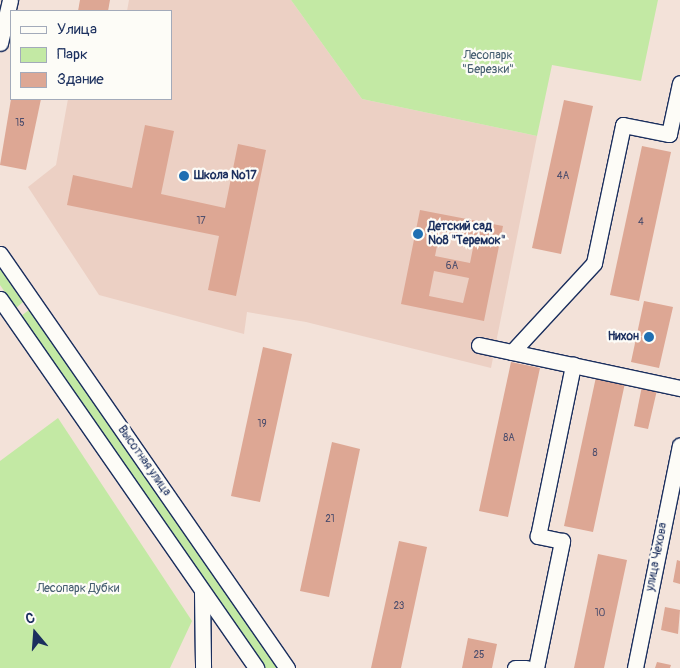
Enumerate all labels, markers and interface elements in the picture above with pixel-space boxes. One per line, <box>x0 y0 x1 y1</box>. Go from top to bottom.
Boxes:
legend <box>10 10 172 100</box>
text: Улица <box>57 20 97 39</box>
text: Парк <box>57 45 88 64</box>
park label: Лесопарк "Березки" <box>462 49 514 77</box>
text: Здание <box>57 70 104 89</box>
house number: 15 <box>15 118 25 130</box>
place label: Школа №17 <box>194 169 257 183</box>
marker: Школа №17 <box>178 170 190 182</box>
house number: 4А <box>557 171 569 183</box>
house number: 17 <box>196 216 206 228</box>
house number: 4 <box>638 217 644 229</box>
place label: Детский сад №8 "Теремок" <box>428 220 506 248</box>
marker: Детский сад №8 "Теремок" <box>412 228 424 240</box>
house number: 6А <box>446 261 458 273</box>
place label: Нихон <box>608 330 639 344</box>
marker: Нихон <box>643 331 655 343</box>
house number: 19 <box>257 419 267 431</box>
street label: Высотная улица <box>114 423 174 499</box>
house number: 8А <box>503 433 515 445</box>
house number: 8 <box>592 448 598 460</box>
house number: 21 <box>325 514 335 526</box>
street label: улица Чехова <box>643 522 671 592</box>
park label: Лесопарк Дубки <box>37 582 119 596</box>
house number: 23 <box>394 601 404 613</box>
north arrow <box>10 608 60 658</box>
house number: 10 <box>595 608 605 620</box>
text: С <box>23 609 37 628</box>
house number: 25 <box>473 650 485 662</box>

